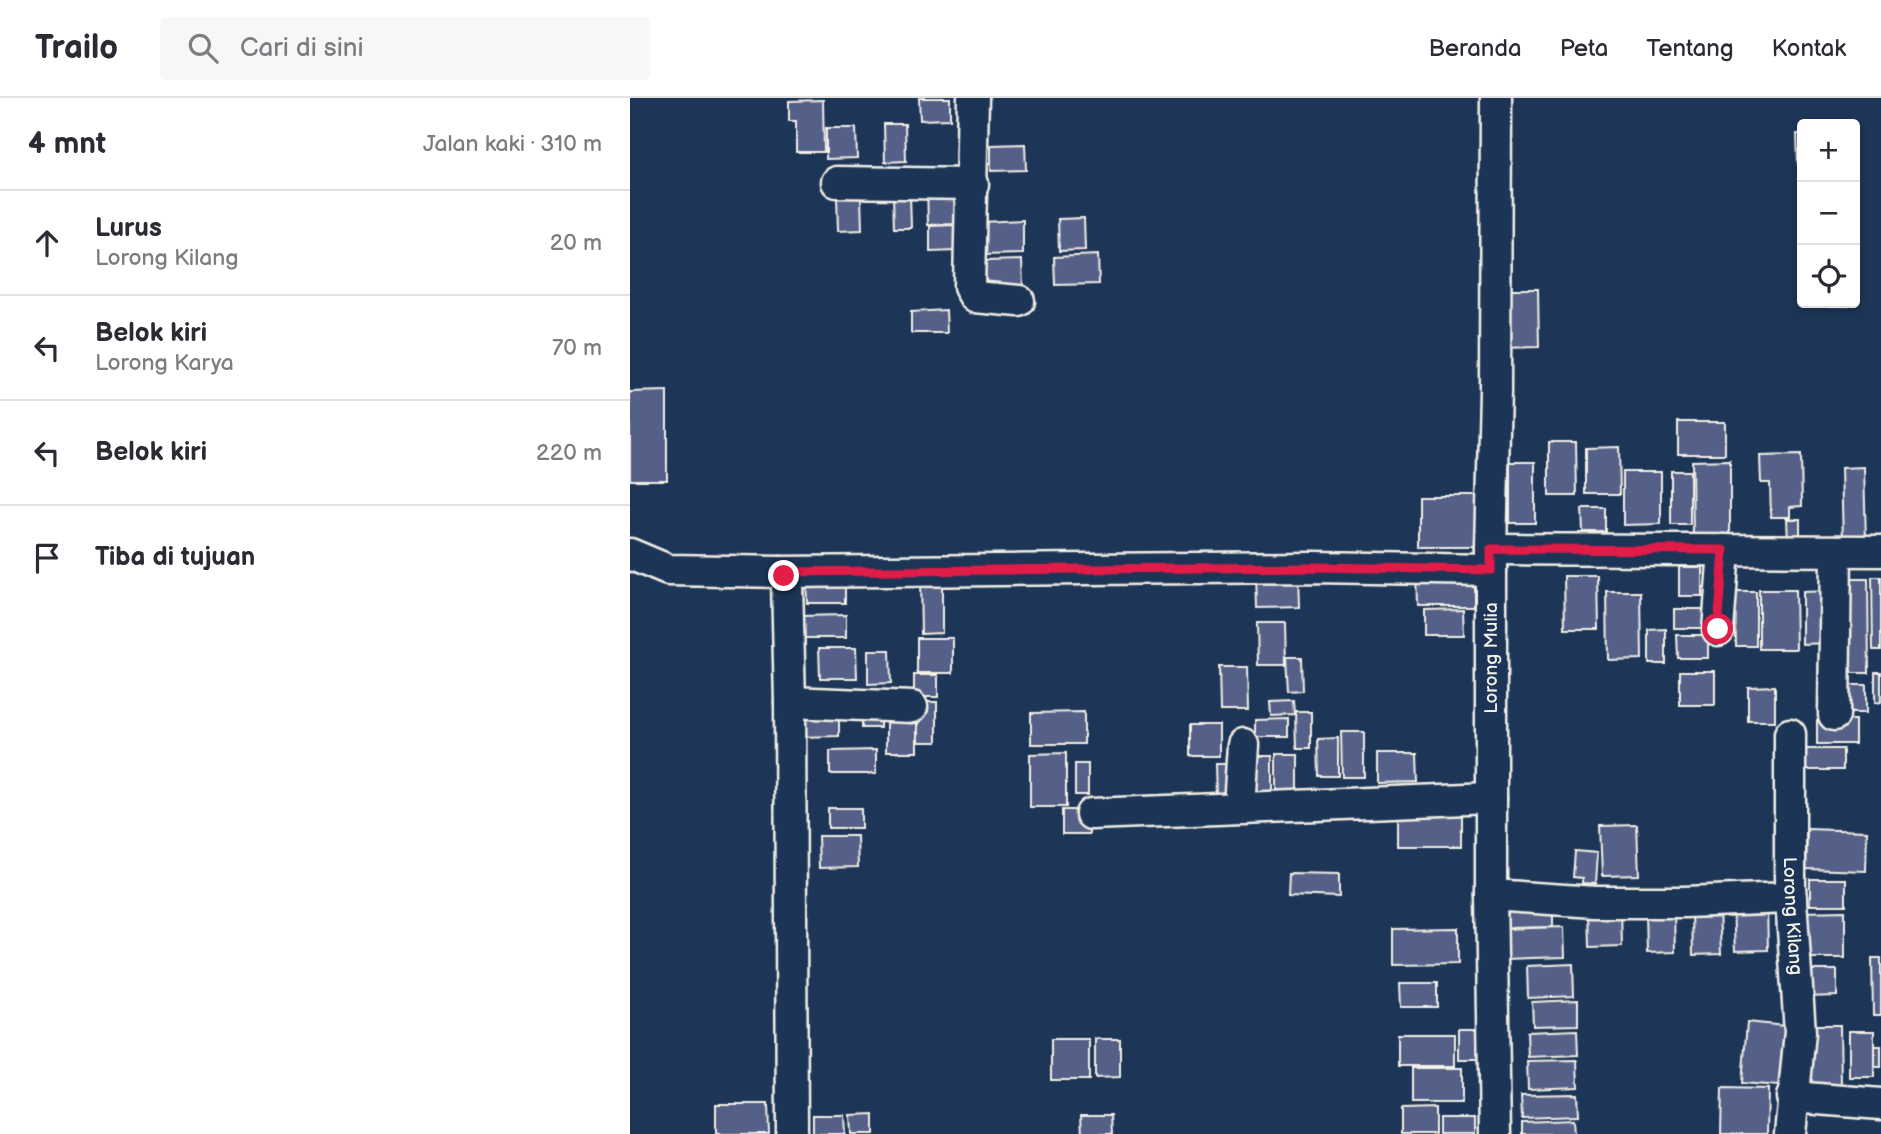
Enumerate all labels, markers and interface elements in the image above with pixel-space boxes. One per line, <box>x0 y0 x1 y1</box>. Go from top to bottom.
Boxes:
search box <box>160 17 650 80</box>
text: Trailo <box>35 28 118 68</box>
icon: search <box>184 29 222 67</box>
text: Cari di sini <box>240 33 364 64</box>
text: Beranda <box>1428 34 1522 63</box>
text: Peta <box>1560 34 1608 63</box>
text: Tentang <box>1646 34 1734 63</box>
text: Kontak <box>1772 34 1846 63</box>
map controls <box>1797 119 1860 308</box>
button: + <box>1797 119 1860 182</box>
text: 4 mnt <box>28 126 106 162</box>
text: Jalan kaki · 310 m <box>423 130 602 158</box>
button: − <box>1797 182 1860 245</box>
text: Lurus <box>95 213 162 244</box>
icon: ahead <box>28 224 66 262</box>
text: 20 m <box>550 229 602 257</box>
text: Lorong Kilang <box>95 244 238 272</box>
button: locate <box>1797 245 1860 308</box>
text: Belok kiri <box>95 318 207 349</box>
icon: left <box>28 329 66 367</box>
text: 70 m <box>552 334 602 362</box>
text: Lorong Karya <box>95 349 234 377</box>
icon: left <box>28 434 66 472</box>
text: Belok kiri <box>95 437 207 468</box>
text: 220 m <box>536 439 602 467</box>
icon: arrive <box>28 539 66 577</box>
text: Tiba di tujuan <box>95 542 255 573</box>
route end <box>768 560 799 591</box>
street label: Lorong Mulia <box>1480 602 1503 714</box>
route start <box>1702 613 1733 644</box>
street label: Lorong Kilang <box>1778 857 1808 976</box>

